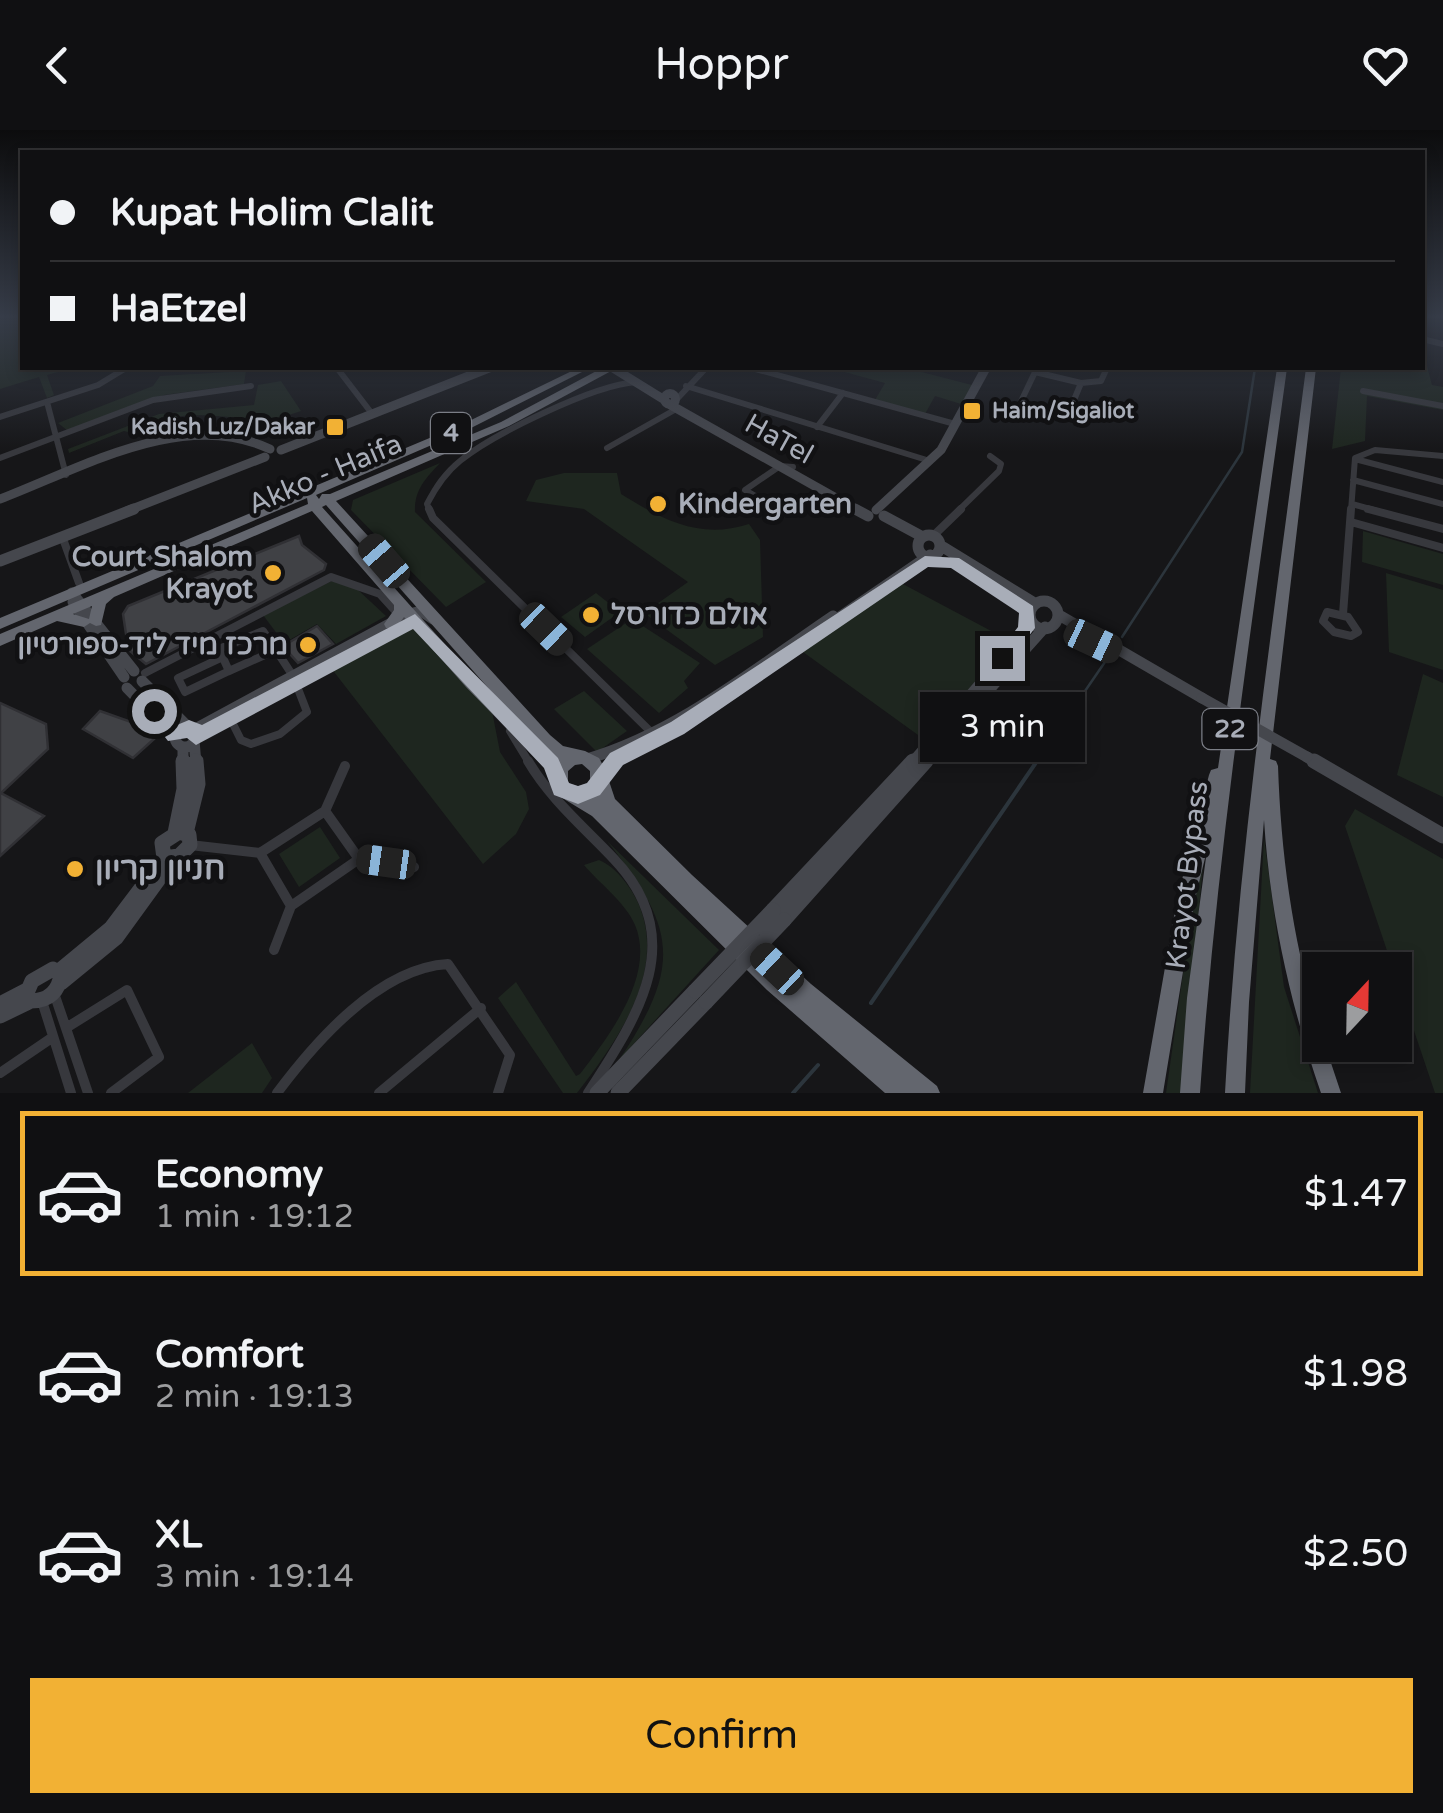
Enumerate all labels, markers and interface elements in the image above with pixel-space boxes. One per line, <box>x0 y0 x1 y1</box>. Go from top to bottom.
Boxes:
icon: back <box>30 38 85 93</box>
text: Hoppr <box>654 38 789 92</box>
icon: heart <box>1358 38 1413 93</box>
text: Kupat Holim Clalit <box>110 190 434 236</box>
text: HaEtzel <box>110 286 248 332</box>
place label: Haim/Sigaliot <box>992 398 1135 424</box>
marker: Haim/Sigaliot <box>961 400 983 422</box>
street label: HaTel <box>739 406 819 472</box>
road number: 4 <box>431 413 471 453</box>
place label: Kadish Luz/Dakar <box>131 414 316 440</box>
marker: Kadish Luz/Dakar <box>324 416 346 438</box>
street label: Akko - Haifa <box>243 426 407 522</box>
place label: Kindergarten <box>678 487 852 521</box>
marker: Kindergarten <box>647 493 669 515</box>
car <box>353 529 415 593</box>
place label: Court Shalom Krayot <box>72 540 253 606</box>
marker: Court Shalom Krayot <box>262 562 284 584</box>
car <box>514 597 578 661</box>
place label: אולם כדורסל <box>611 598 768 632</box>
marker: אולם כדורסל <box>580 604 602 626</box>
car <box>1059 615 1127 667</box>
place label: מרכז מיד ליד-ספורטיון <box>17 628 288 662</box>
marker: מרכז מיד ליד-ספורטיון <box>297 634 319 656</box>
route end <box>980 636 1025 681</box>
route start <box>132 689 177 734</box>
callout: 3 min <box>920 693 1084 763</box>
text: 3 min <box>960 708 1045 746</box>
road number: 22 <box>1202 709 1258 749</box>
street label: Krayot Bypass <box>1159 779 1215 971</box>
car <box>354 843 418 881</box>
place label: חניון קריון <box>95 850 225 888</box>
marker: חניון קריון <box>64 858 86 880</box>
car <box>745 938 809 1000</box>
north arrow <box>1302 952 1412 1062</box>
map controls <box>1302 952 1412 1062</box>
icon: car <box>35 1149 125 1239</box>
text: Economy <box>155 1152 323 1198</box>
text: $1.47 <box>1304 1171 1408 1217</box>
text: 1 min · 19:12 <box>155 1198 354 1236</box>
icon: car <box>35 1329 125 1419</box>
text: Comfort <box>155 1332 304 1378</box>
text: $1.98 <box>1303 1351 1408 1397</box>
text: 2 min · 19:13 <box>155 1378 354 1416</box>
icon: car <box>35 1509 125 1599</box>
text: XL <box>155 1512 202 1558</box>
text: $2.50 <box>1303 1531 1408 1577</box>
text: 3 min · 19:14 <box>155 1558 354 1596</box>
button: Confirm <box>30 1678 1413 1793</box>

